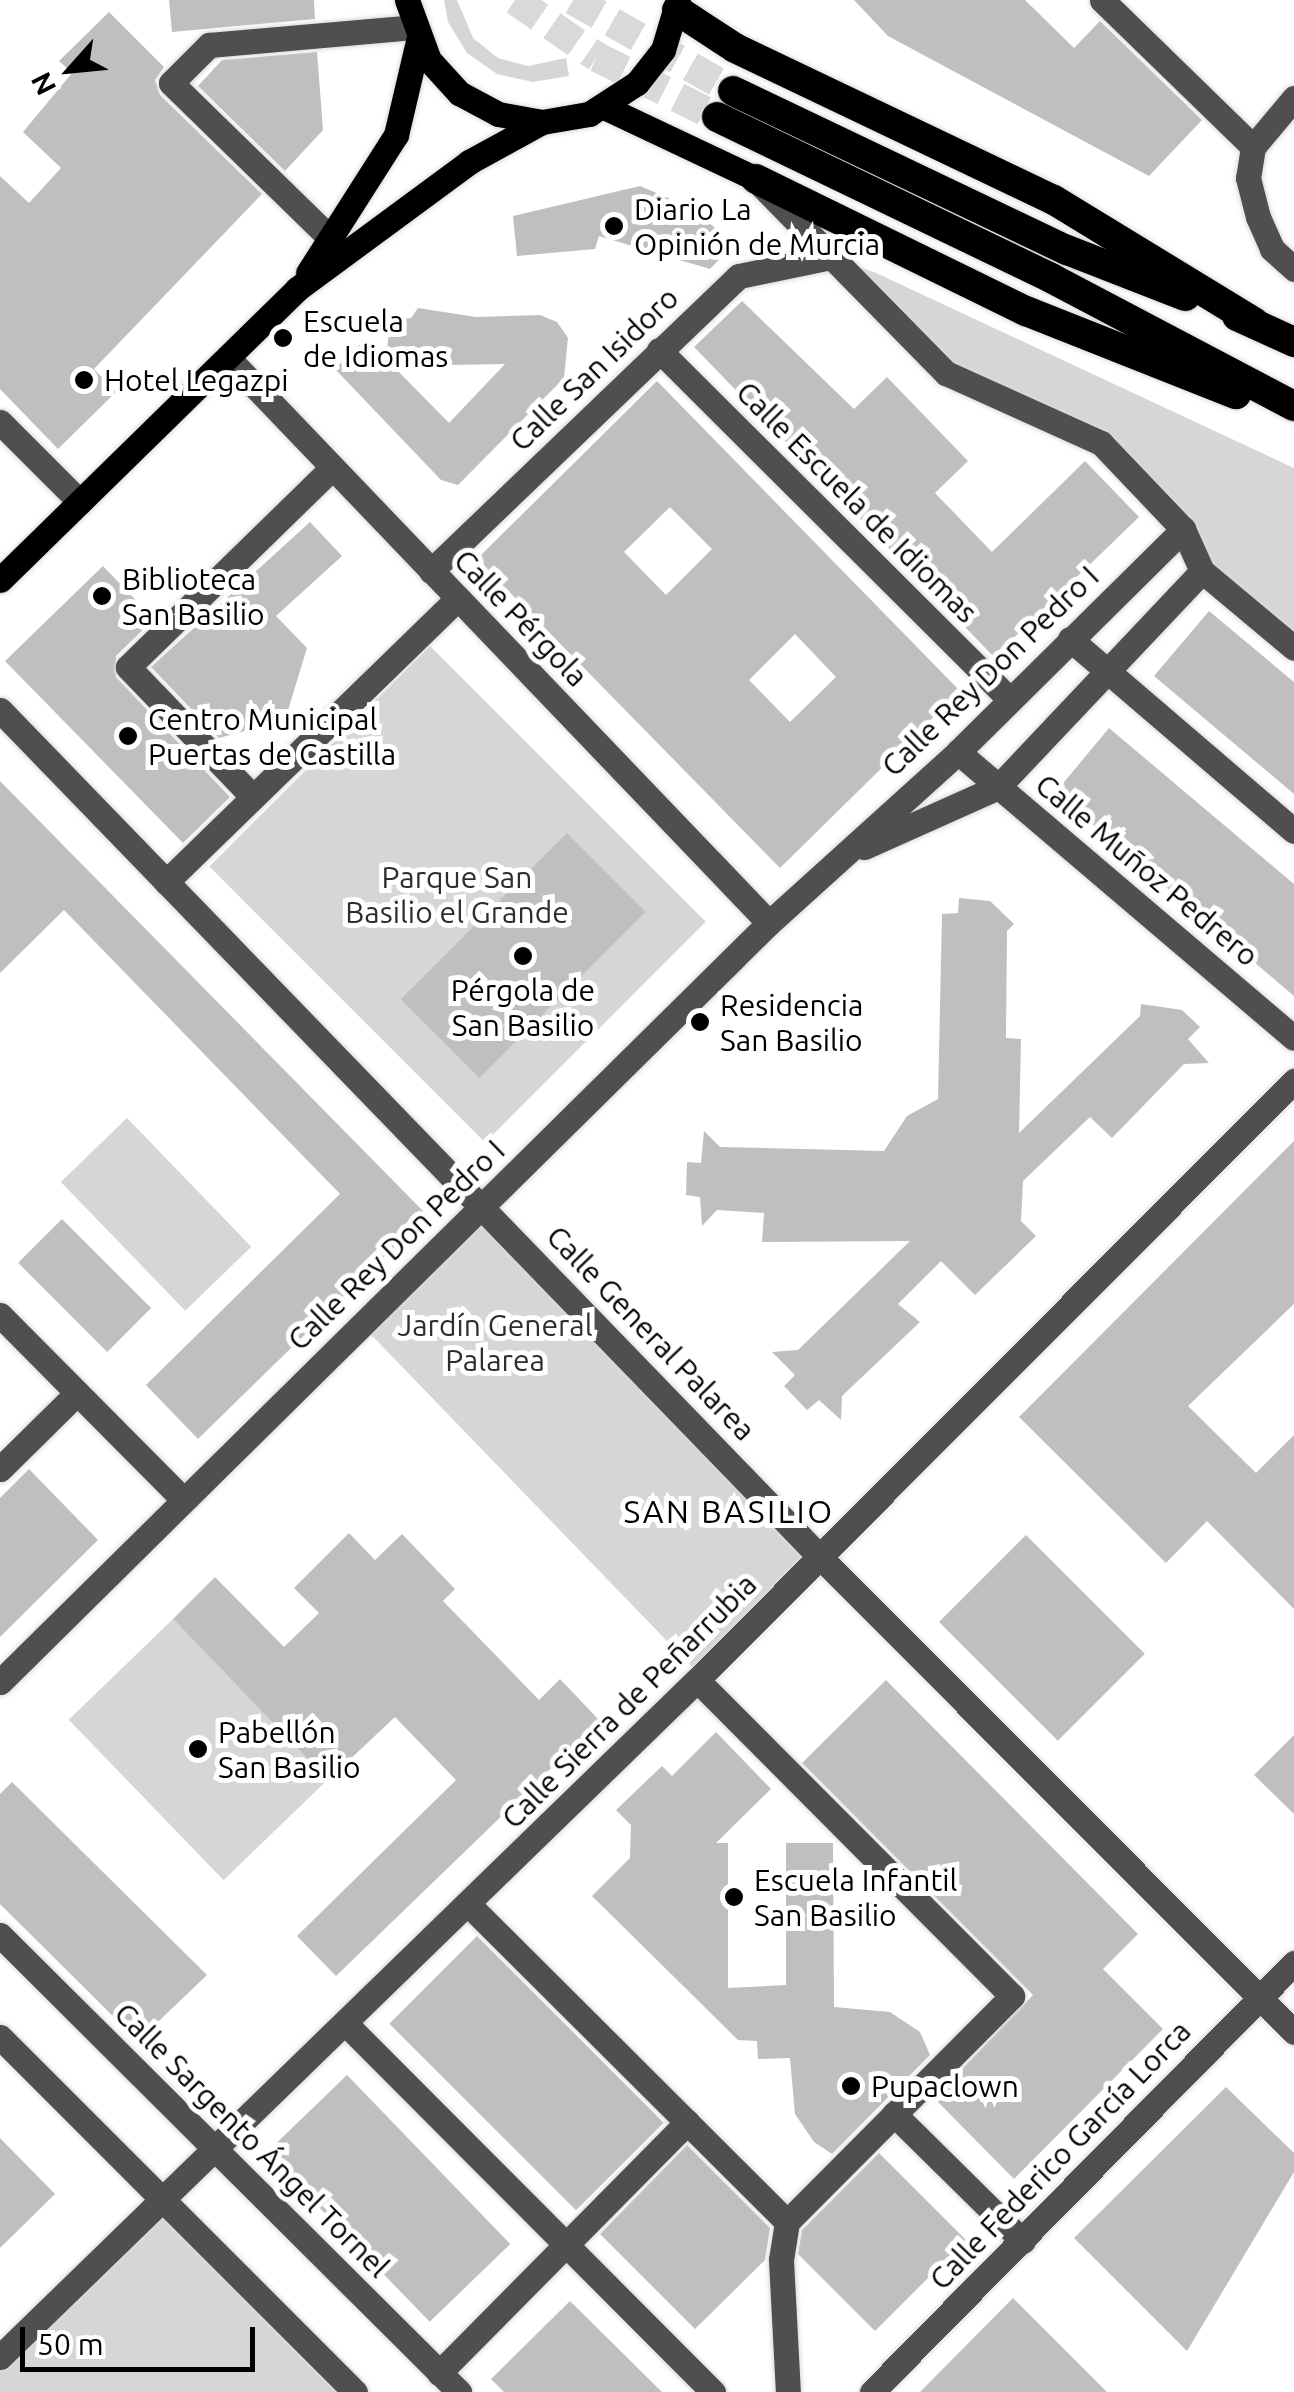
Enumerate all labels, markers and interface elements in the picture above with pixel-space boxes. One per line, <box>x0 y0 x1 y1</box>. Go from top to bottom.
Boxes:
north arrow <box>20 20 120 120</box>
text: N <box>24 68 61 100</box>
place label: Diario La Opinión de Murcia <box>634 191 880 262</box>
marker: Diario La Opinión de Murcia <box>603 215 625 237</box>
street label: Calle San Isidoro <box>502 280 686 458</box>
place label: Escuela de Idiomas <box>303 303 448 374</box>
marker: Escuela de Idiomas <box>272 327 294 349</box>
place label: Hotel Legazpi <box>104 362 289 398</box>
marker: Hotel Legazpi <box>73 369 95 391</box>
street label: Calle Escuela de Idiomas <box>729 374 985 630</box>
street label: Calle Pérgola <box>447 542 595 694</box>
street label: Calle Rey Don Pedro I <box>874 558 1106 784</box>
place label: Biblioteca San Basilio <box>122 561 265 632</box>
marker: Biblioteca San Basilio <box>91 585 113 607</box>
place label: Centro Municipal Puertas de Castilla <box>148 701 396 772</box>
marker: Centro Municipal Puertas de Castilla <box>117 725 139 747</box>
street label: Calle Muñoz Pedrero <box>1028 766 1266 974</box>
park label: Parque San Basilio el Grande <box>345 859 569 930</box>
marker: Pérgola de San Basilio <box>512 945 534 967</box>
place label: Pérgola de San Basilio <box>451 972 595 1042</box>
place label: Residencia San Basilio <box>720 987 863 1058</box>
marker: Residencia San Basilio <box>689 1011 711 1033</box>
street label: Calle Rey Don Pedro I <box>280 1132 512 1358</box>
street label: Calle General Palarea <box>539 1218 763 1448</box>
park label: Jardín General Palarea <box>397 1307 593 1378</box>
district label: SAN BASILIO <box>623 1492 835 1530</box>
street label: Calle Sierra de Peñarrubia <box>494 1566 764 1836</box>
place label: Pabellón San Basilio <box>218 1714 361 1784</box>
marker: Pabellón San Basilio <box>187 1738 209 1760</box>
place label: Escuela Infantil San Basilio <box>754 1862 957 1932</box>
marker: Escuela Infantil San Basilio <box>723 1886 745 1908</box>
street label: Calle Sargento Ángel Tornel <box>107 1995 397 2285</box>
street label: Calle Federico García Lorca <box>922 2013 1198 2297</box>
place label: Pupaclown <box>871 2068 1019 2104</box>
marker: Pupaclown <box>840 2075 862 2097</box>
scale bar <box>25 2307 260 2369</box>
text: 50 m <box>37 2327 104 2361</box>

